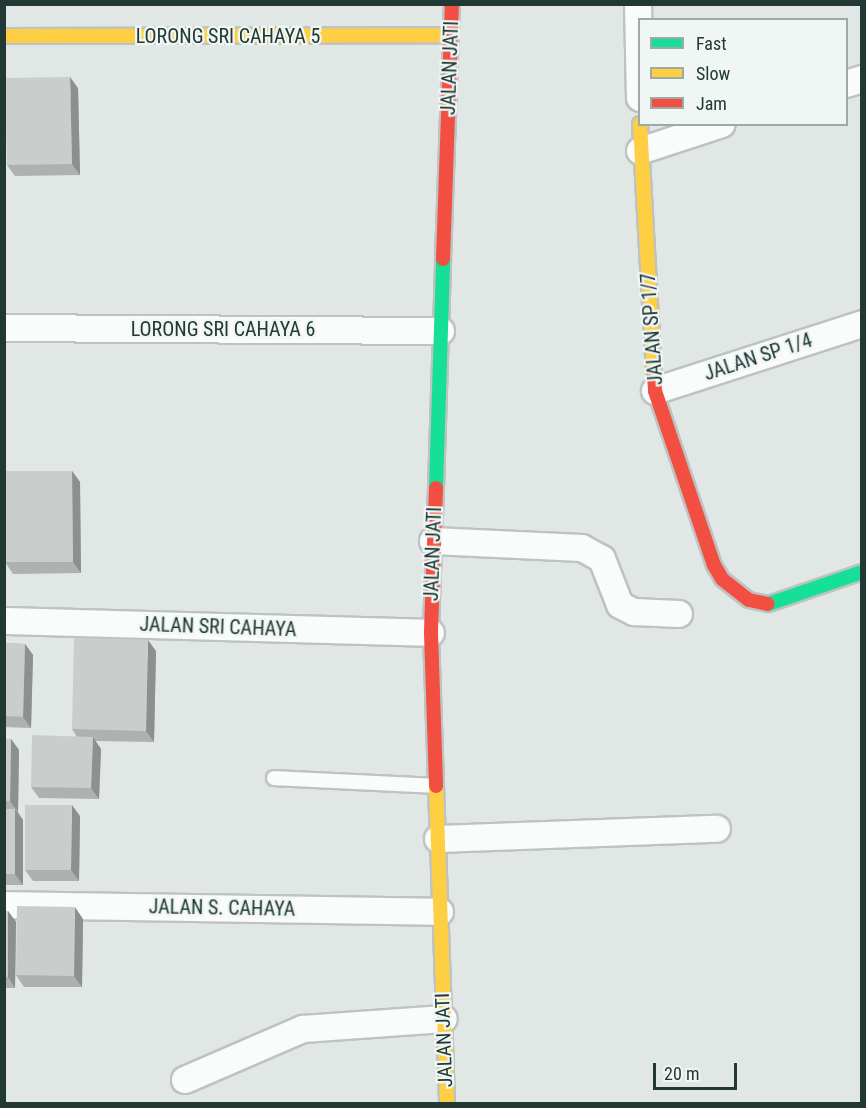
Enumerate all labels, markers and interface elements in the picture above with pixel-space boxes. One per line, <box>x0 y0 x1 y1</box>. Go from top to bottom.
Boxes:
legend <box>638 18 848 126</box>
street label: JALAN JATI <box>436 20 464 116</box>
street label: LORONG SRI CAHAYA 5 <box>136 24 320 48</box>
text: Fast <box>696 33 727 54</box>
text: Slow <box>696 63 730 84</box>
text: Jam <box>696 93 727 114</box>
street label: JALAN SP 1/7 <box>636 272 668 386</box>
street label: LORONG SRI CAHAYA 6 <box>131 317 315 341</box>
street label: JALAN SP 1/4 <box>701 328 815 386</box>
street label: JALAN JATI <box>419 506 447 602</box>
street label: JALAN SRI CAHAYA <box>139 612 297 642</box>
street label: JALAN S. CAHAYA <box>148 895 296 921</box>
street label: JALAN JATI <box>430 992 458 1088</box>
scale bar <box>656 1051 740 1089</box>
text: 20 m <box>664 1063 699 1084</box>

